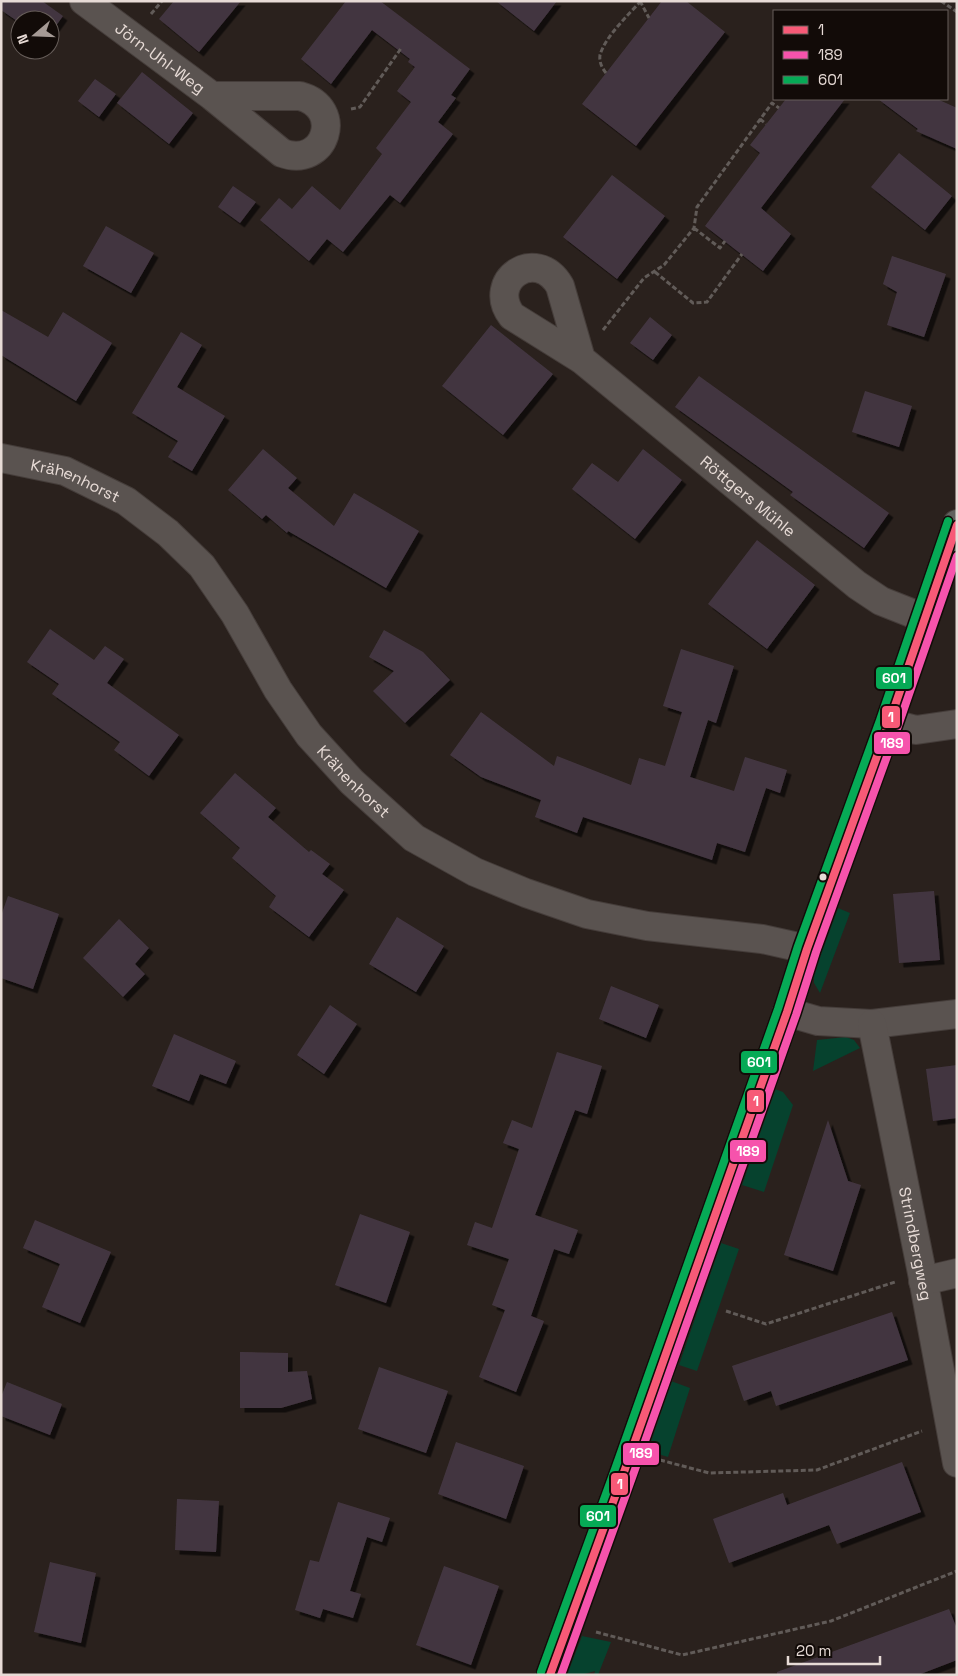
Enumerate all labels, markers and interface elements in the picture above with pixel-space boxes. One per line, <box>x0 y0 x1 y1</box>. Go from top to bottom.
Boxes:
north arrow <box>10 10 60 60</box>
legend <box>773 10 948 100</box>
street label: Jörn-Uhl-Weg <box>111 17 210 98</box>
text: 1 <box>818 20 824 39</box>
text: N <box>13 32 33 47</box>
text: 189 <box>818 45 843 64</box>
text: 601 <box>818 70 843 89</box>
street label: Röttgers Mühle <box>696 451 800 541</box>
street label: Krähenhorst <box>29 454 124 507</box>
line badge: 601 <box>875 666 913 690</box>
text: 601 <box>882 669 906 687</box>
line badge: 1 <box>881 705 901 729</box>
text: 1 <box>888 708 894 726</box>
line badge: 189 <box>873 731 911 755</box>
text: 189 <box>880 734 904 752</box>
street label: Krähenhorst <box>313 740 395 822</box>
unlabelled marker <box>818 872 828 882</box>
line badge: 601 <box>740 1050 778 1074</box>
text: 601 <box>747 1053 771 1071</box>
line badge: 1 <box>746 1089 765 1113</box>
text: 1 <box>753 1092 759 1110</box>
line badge: 189 <box>729 1139 767 1163</box>
text: 189 <box>736 1142 760 1160</box>
street label: Strindbergweg <box>894 1185 937 1302</box>
line badge: 189 <box>622 1442 660 1466</box>
text: 189 <box>629 1444 653 1462</box>
line badge: 1 <box>610 1472 629 1496</box>
text: 1 <box>617 1475 623 1493</box>
line badge: 601 <box>579 1504 617 1528</box>
text: 601 <box>586 1507 610 1525</box>
scale bar <box>788 1634 880 1666</box>
text: 20 m <box>796 1641 831 1660</box>

